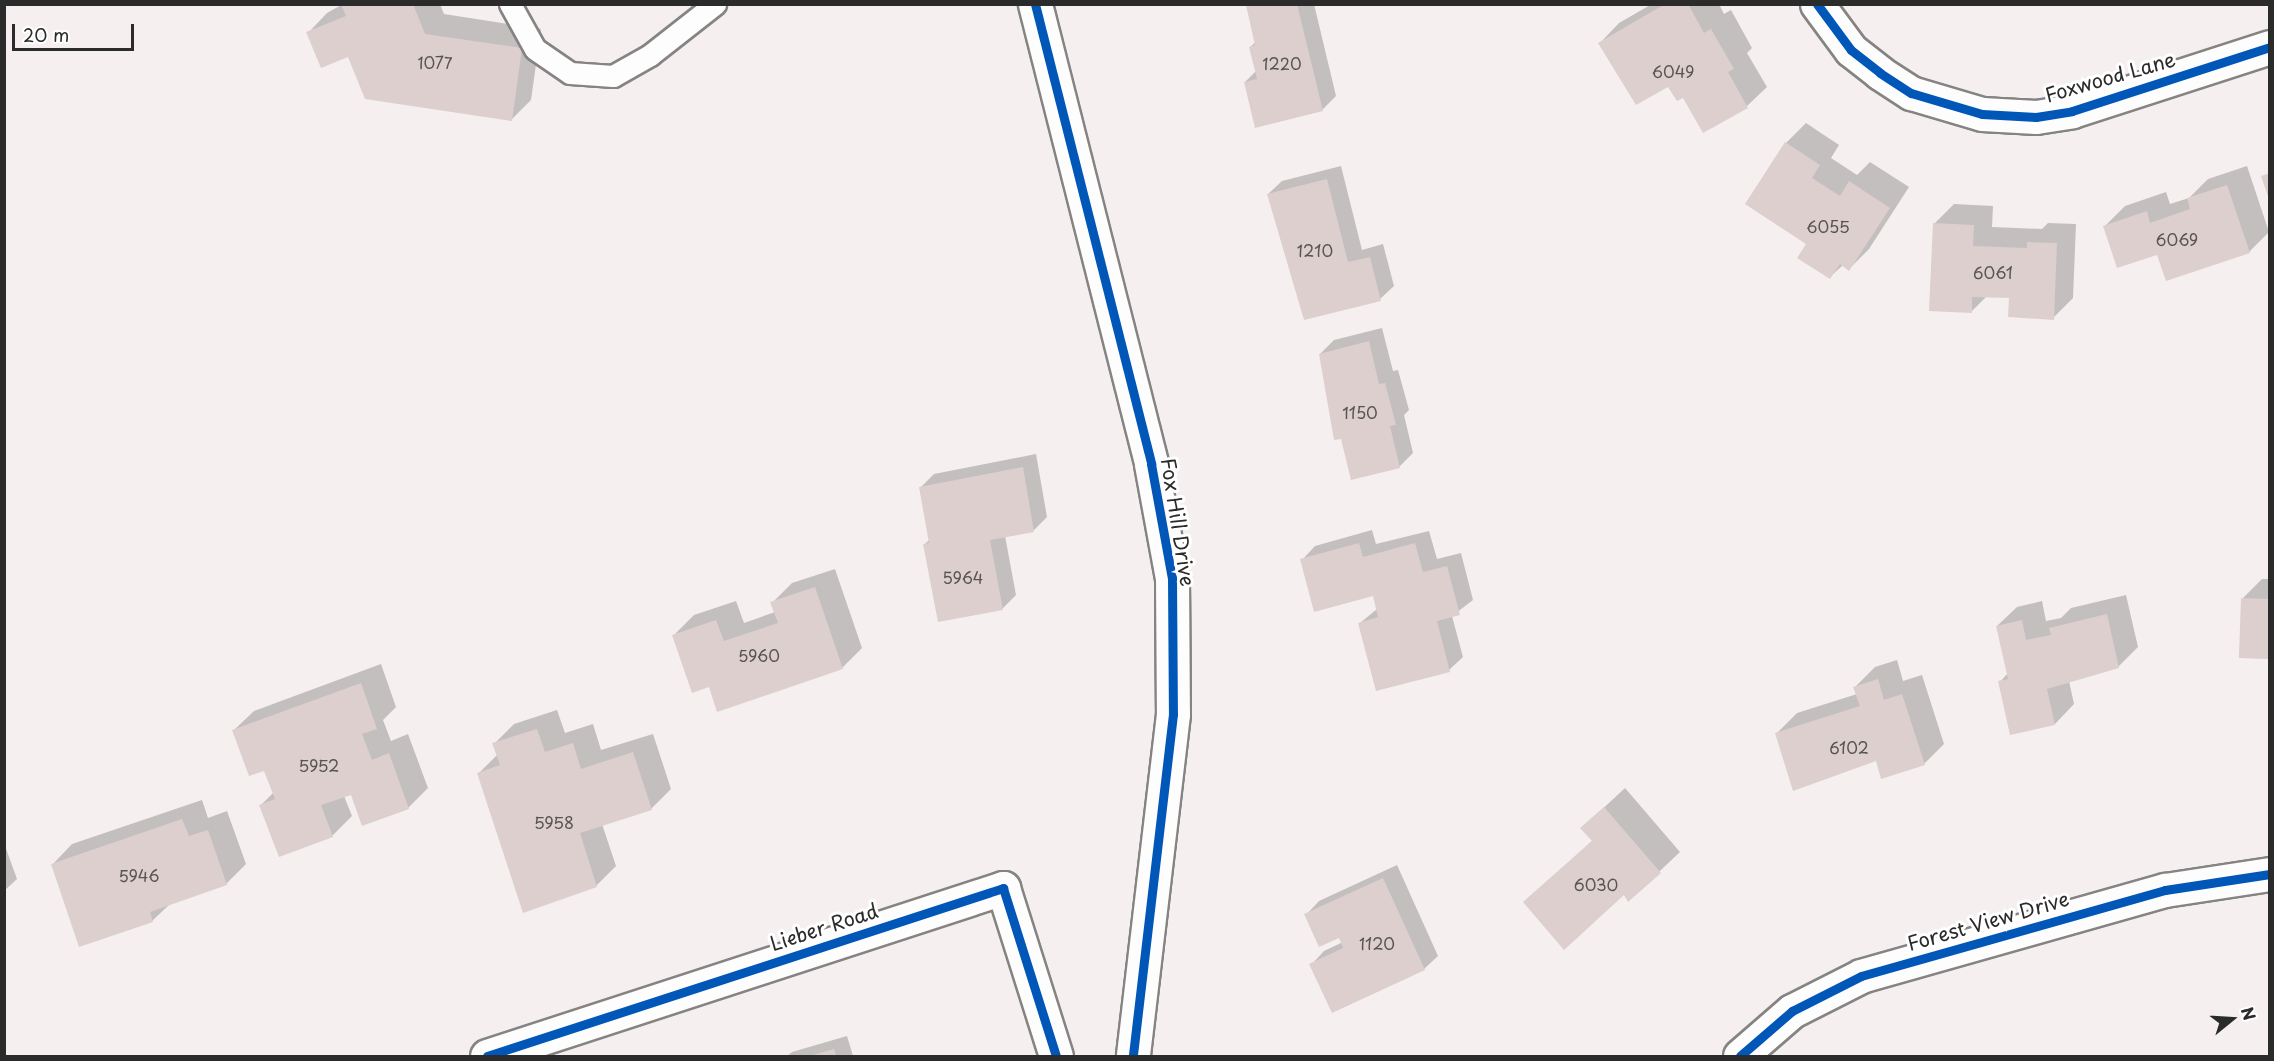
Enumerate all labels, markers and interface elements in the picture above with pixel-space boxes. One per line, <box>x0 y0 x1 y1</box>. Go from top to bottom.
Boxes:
scale bar <box>15 12 136 50</box>
text: 20 m <box>23 21 69 48</box>
street label: Foxwood Lane <box>2042 47 2178 107</box>
house number: 1077 <box>418 52 452 72</box>
house number: 1220 <box>1262 53 1302 73</box>
house number: 6049 <box>1652 61 1694 81</box>
house number: 6055 <box>1806 216 1850 236</box>
house number: 6069 <box>2156 229 2198 249</box>
house number: 1210 <box>1297 240 1333 260</box>
house number: 6061 <box>1973 262 2013 282</box>
house number: 1150 <box>1342 402 1378 422</box>
street label: Fox Hill Drive <box>1156 456 1200 588</box>
house number: 5964 <box>943 567 983 587</box>
house number: 5960 <box>738 645 780 665</box>
house number: 6102 <box>1829 737 1869 757</box>
house number: 5952 <box>299 755 339 775</box>
house number: 5958 <box>534 812 574 832</box>
house number: 5946 <box>118 865 160 885</box>
house number: 6030 <box>1574 874 1618 894</box>
street label: Forest View Drive <box>1904 886 2072 956</box>
street label: Lieber Road <box>766 898 882 956</box>
house number: 1120 <box>1359 933 1395 953</box>
north arrow <box>2202 989 2262 1049</box>
text: N <box>2236 1004 2262 1023</box>

